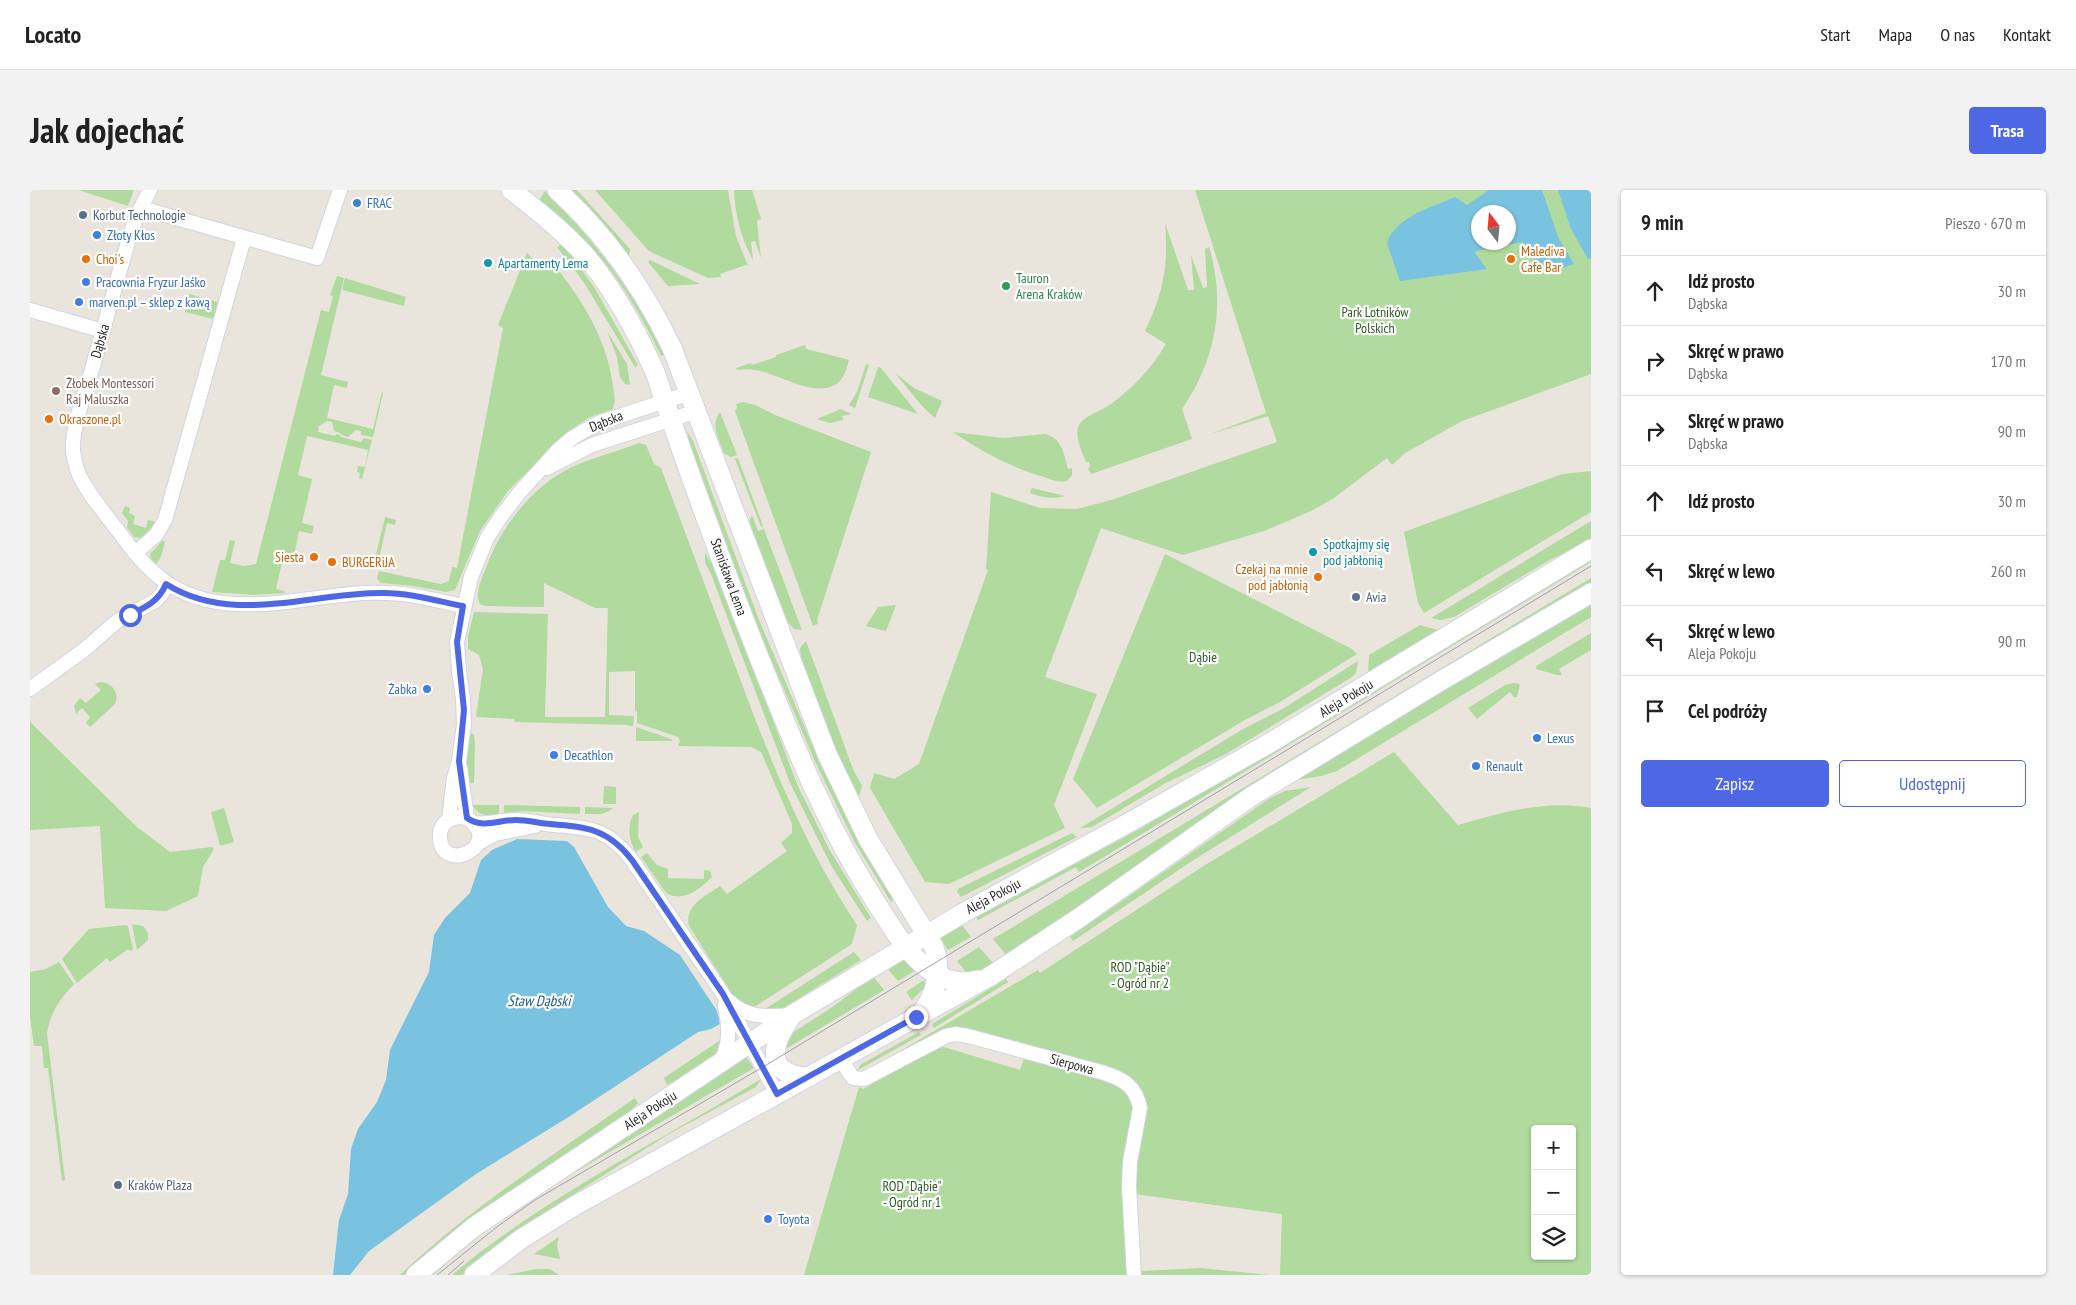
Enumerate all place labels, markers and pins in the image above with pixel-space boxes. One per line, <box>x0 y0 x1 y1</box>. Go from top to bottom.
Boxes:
place label: FRAC <box>367 194 393 212</box>
marker: FRAC <box>351 197 363 209</box>
place label: Korbut Technologie <box>93 206 186 224</box>
marker: Korbut Technologie <box>77 209 89 221</box>
place label: Złoty Kłos <box>107 226 155 244</box>
marker: Złoty Kłos <box>91 229 103 241</box>
place label: Malediva Cafe Bar <box>1521 242 1565 276</box>
place label: Choi's <box>96 250 124 268</box>
marker: Choi's <box>80 253 92 265</box>
marker: Malediva Cafe Bar <box>1505 253 1517 265</box>
place label: Apartamenty Lema <box>498 254 588 272</box>
marker: Apartamenty Lema <box>482 257 494 269</box>
place label: Tauron Arena Kraków <box>1016 269 1083 303</box>
place label: Pracownia Fryzur Jaśko <box>96 273 206 291</box>
marker: Pracownia Fryzur Jaśko <box>80 276 92 288</box>
marker: Tauron Arena Kraków <box>1000 280 1012 292</box>
place label: marven.pl – sklep z kawą <box>89 293 210 311</box>
marker: marven.pl – sklep z kawą <box>73 296 85 308</box>
place label: Żłobek Montessori Raj Maluszka <box>66 374 154 408</box>
marker: Żłobek Montessori Raj Maluszka <box>50 385 62 397</box>
place label: Okraszone.pl <box>59 410 122 428</box>
marker: Okraszone.pl <box>43 413 55 425</box>
place label: Spotkajmy się pod jabłonią <box>1323 535 1390 569</box>
marker: Spotkajmy się pod jabłonią <box>1307 546 1319 558</box>
place label: Siesta <box>275 548 304 566</box>
marker: Siesta <box>308 551 320 563</box>
place label: BURGERiJA <box>342 553 395 571</box>
marker: BURGERiJA <box>326 556 338 568</box>
place label: Czekaj na mnie pod jabłonią <box>1235 560 1308 594</box>
marker: Czekaj na mnie pod jabłonią <box>1312 571 1324 583</box>
place label: Avia <box>1366 588 1386 606</box>
marker: Avia <box>1350 591 1362 603</box>
place label: Żabka <box>388 680 417 698</box>
marker: Żabka <box>421 683 433 695</box>
place label: Lexus <box>1547 729 1575 747</box>
marker: Lexus <box>1531 732 1543 744</box>
place label: Decathlon <box>564 746 613 764</box>
marker: Decathlon <box>548 749 560 761</box>
place label: Renault <box>1486 757 1523 775</box>
marker: Renault <box>1470 760 1482 772</box>
place label: Kraków Plaza <box>128 1176 192 1194</box>
marker: Kraków Plaza <box>112 1179 124 1191</box>
place label: Toyota <box>778 1210 810 1228</box>
marker: Toyota <box>762 1213 774 1225</box>

